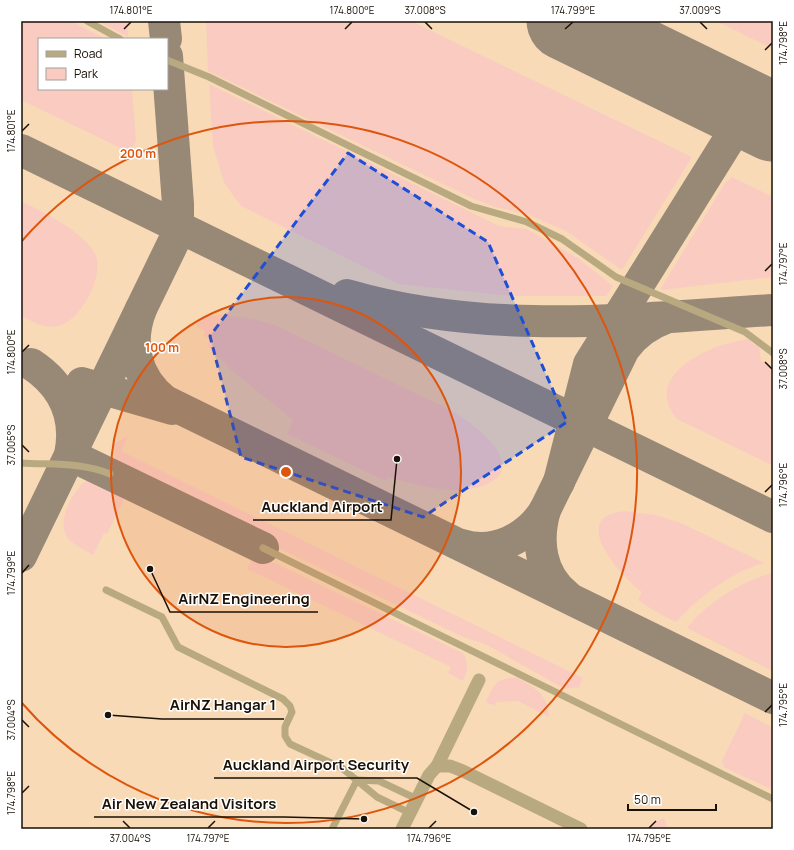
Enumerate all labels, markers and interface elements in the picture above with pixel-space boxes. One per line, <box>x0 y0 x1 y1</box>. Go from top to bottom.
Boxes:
text: 174.801°E <box>110 3 153 17</box>
text: 174.800°E <box>330 3 375 17</box>
text: 37.008°S <box>404 3 446 17</box>
text: 174.799°E <box>551 3 595 17</box>
text: 37.009°S <box>679 3 721 17</box>
text: 174.798°E <box>776 21 790 65</box>
legend <box>38 38 168 90</box>
text: Road <box>74 45 102 62</box>
text: Park <box>74 65 99 82</box>
text: 174.801°E <box>4 109 18 152</box>
text: 200 m <box>120 145 156 162</box>
text: 174.797°E <box>776 242 790 286</box>
text: 174.800°E <box>4 329 18 374</box>
text: 100 m <box>145 339 179 356</box>
text: 37.008°S <box>776 348 790 390</box>
text: 37.005°S <box>4 424 18 466</box>
text: 174.796°E <box>776 463 790 507</box>
centre of rings <box>279 465 293 479</box>
callout: Auckland Airport <box>253 493 391 520</box>
text: Auckland Airport <box>261 496 383 517</box>
text: 174.799°E <box>4 551 18 595</box>
callout: AirNZ Engineering <box>170 585 318 612</box>
text: AirNZ Engineering <box>178 588 310 609</box>
text: 174.795°E <box>776 683 790 727</box>
callout: AirNZ Hangar 1 <box>162 692 284 719</box>
text: AirNZ Hangar 1 <box>170 694 276 715</box>
text: 37.004°S <box>4 699 18 741</box>
callout: Auckland Airport Security <box>214 751 417 778</box>
text: Auckland Airport Security <box>223 754 410 775</box>
text: 174.798°E <box>4 771 18 815</box>
scale bar <box>628 786 716 812</box>
callout: Air New Zealand Visitors <box>94 790 284 817</box>
text: 50 m <box>634 791 661 808</box>
text: Air New Zealand Visitors <box>102 793 276 814</box>
text: 37.004°S <box>109 831 151 845</box>
text: 174.797°E <box>186 831 230 845</box>
text: 174.796°E <box>407 831 451 845</box>
text: 174.795°E <box>627 831 671 845</box>

